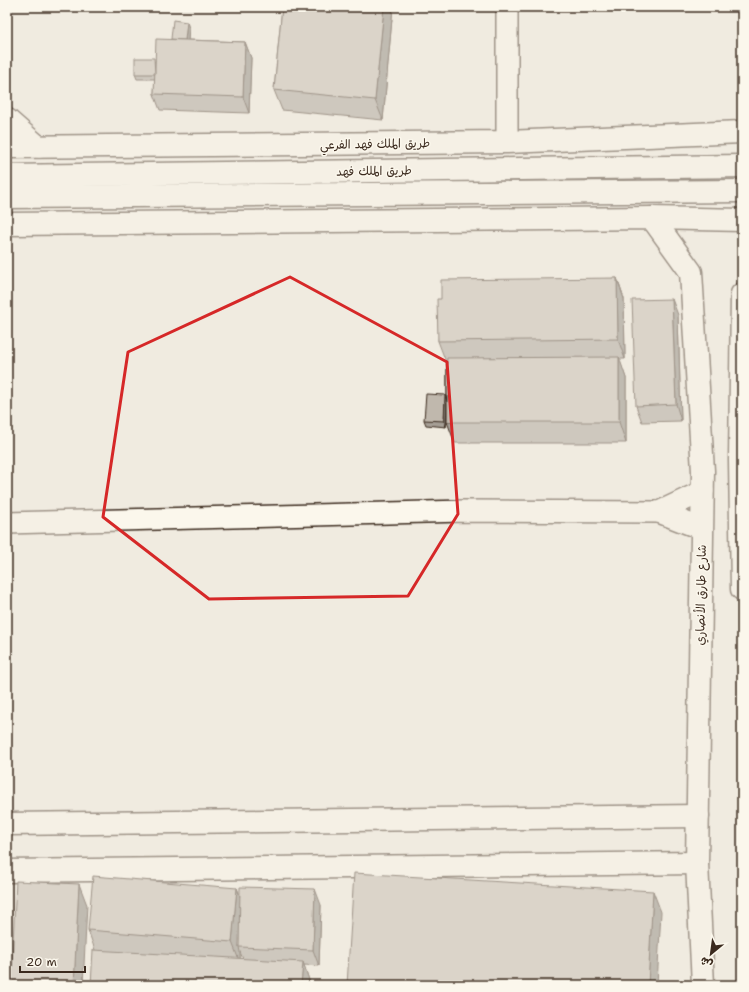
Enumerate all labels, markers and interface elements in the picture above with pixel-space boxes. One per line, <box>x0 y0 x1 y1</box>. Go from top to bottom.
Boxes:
street label: طريق الملك فهد الفرعي <box>320 135 430 156</box>
street label: طريق الملك فهد <box>336 162 412 180</box>
street label: شارع طارق الأنصاري <box>692 545 711 645</box>
north arrow <box>691 934 731 974</box>
scale bar <box>20 948 85 974</box>
text: ش <box>697 953 715 972</box>
text: 20 m <box>26 954 57 970</box>

